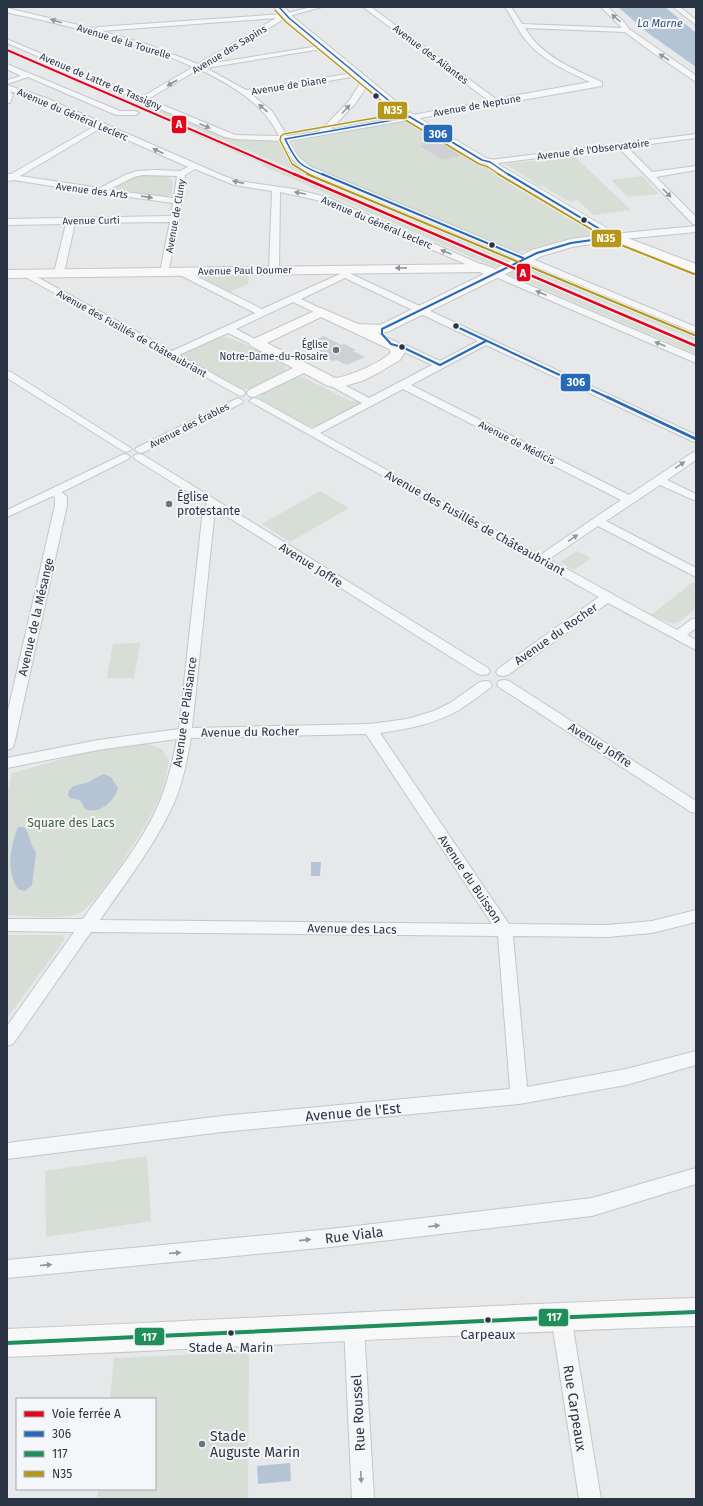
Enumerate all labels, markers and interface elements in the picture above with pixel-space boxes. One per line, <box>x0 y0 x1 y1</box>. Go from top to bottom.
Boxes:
one-way arrow <box>611 13 621 23</box>
water label: La Marne <box>637 17 683 30</box>
one-way arrow <box>50 18 62 24</box>
street label: Avenue de la Tourelle <box>75 22 172 62</box>
street label: Avenue des Sapins <box>190 23 269 77</box>
street label: Avenue des Ailantes <box>390 23 471 87</box>
street label: Avenue de Lattre de Tassigny <box>38 51 163 113</box>
one-way arrow <box>659 53 669 61</box>
street label: Avenue de Diane <box>251 74 328 98</box>
one-way arrow <box>166 80 178 87</box>
street label: Avenue du Général Leclerc <box>15 86 130 144</box>
unlabelled marker <box>371 91 381 101</box>
street label: Avenue de Neptune <box>432 92 522 120</box>
line badge: N35 <box>377 101 408 120</box>
one-way arrow <box>258 103 268 112</box>
one-way arrow <box>341 104 350 114</box>
text: N35 <box>384 104 403 117</box>
line badge: A <box>171 115 187 134</box>
text: A <box>175 118 183 131</box>
one-way arrow <box>200 123 212 129</box>
line badge: 306 <box>423 124 453 143</box>
text: 306 <box>428 128 447 141</box>
street label: Avenue de l'Observatoire <box>536 137 650 163</box>
one-way arrow <box>152 148 163 154</box>
street label: Avenue de Cluny <box>164 178 188 254</box>
one-way arrow <box>231 179 244 185</box>
street label: Avenue des Arts <box>55 181 129 201</box>
one-way arrow <box>662 188 671 197</box>
one-way arrow <box>294 190 306 196</box>
one-way arrow <box>141 194 153 200</box>
street label: Avenue du Général Leclerc <box>319 194 434 252</box>
street label: Avenue Curti <box>62 214 120 227</box>
unlabelled marker <box>579 215 589 225</box>
line badge: N35 <box>591 229 622 248</box>
text: N35 <box>597 232 616 245</box>
unlabelled marker <box>487 240 497 250</box>
one-way arrow <box>441 249 452 255</box>
line badge: A <box>516 263 531 282</box>
street label: Avenue Paul Doumer <box>198 264 292 278</box>
one-way arrow <box>394 265 407 271</box>
text: A <box>519 267 527 280</box>
street label: Avenue des Fusillés de Châteaubriant <box>54 288 209 380</box>
one-way arrow <box>535 290 546 296</box>
unlabelled marker <box>451 321 461 331</box>
place label: Église Notre-Dame-du-Rosaire <box>219 337 328 363</box>
one-way arrow <box>654 341 666 347</box>
unlabelled marker <box>397 342 407 352</box>
marker: Église Notre-Dame-du-Rosaire <box>331 345 341 355</box>
line badge: 306 <box>560 373 591 392</box>
text: 306 <box>566 376 585 389</box>
street label: Avenue des Érables <box>147 399 232 451</box>
street label: Avenue de Médicis <box>476 418 557 468</box>
one-way arrow <box>675 461 686 469</box>
street label: Avenue des Fusillés de Châteaubriant <box>383 468 568 579</box>
place label: Église protestante <box>177 489 240 518</box>
marker: Église protestante <box>164 499 174 509</box>
one-way arrow <box>567 534 578 542</box>
street label: Avenue Joffre <box>277 540 345 590</box>
street label: Avenue de la Mésange <box>16 557 56 677</box>
street label: Avenue du Rocher <box>512 600 601 668</box>
street label: Avenue de Plaisance <box>170 656 200 768</box>
street label: Avenue Joffre <box>566 720 634 770</box>
street label: Avenue du Rocher <box>201 724 300 740</box>
park label: Square des Lacs <box>27 816 115 830</box>
street label: Avenue du Buisson <box>435 832 505 926</box>
street label: Avenue des Lacs <box>307 921 397 937</box>
street label: Avenue de l'Est <box>305 1100 402 1125</box>
one-way arrow <box>428 1222 440 1229</box>
street label: Rue Viala <box>324 1223 384 1248</box>
one-way arrow <box>299 1237 311 1244</box>
one-way arrow <box>169 1250 181 1256</box>
one-way arrow <box>40 1262 52 1269</box>
line badge: 117 <box>538 1308 569 1327</box>
text: 117 <box>546 1311 562 1324</box>
marker: Carpeaux <box>483 1315 493 1325</box>
line badge: 117 <box>134 1327 165 1346</box>
place label: Carpeaux <box>461 1327 516 1342</box>
marker: Stade A. Marin <box>226 1328 236 1338</box>
text: 117 <box>141 1331 157 1344</box>
place label: Stade A. Marin <box>189 1340 273 1355</box>
street label: Rue Carpeaux <box>559 1364 590 1453</box>
street label: Rue Roussel <box>348 1374 369 1452</box>
legend <box>16 1398 156 1490</box>
text: Voie ferrée A <box>52 1407 121 1421</box>
text: 306 <box>52 1427 71 1441</box>
place label: Stade Auguste Marin <box>210 1428 300 1461</box>
marker: Stade Auguste Marin <box>197 1439 207 1449</box>
text: 117 <box>52 1447 68 1461</box>
text: N35 <box>52 1467 72 1481</box>
one-way arrow <box>358 1471 365 1483</box>

